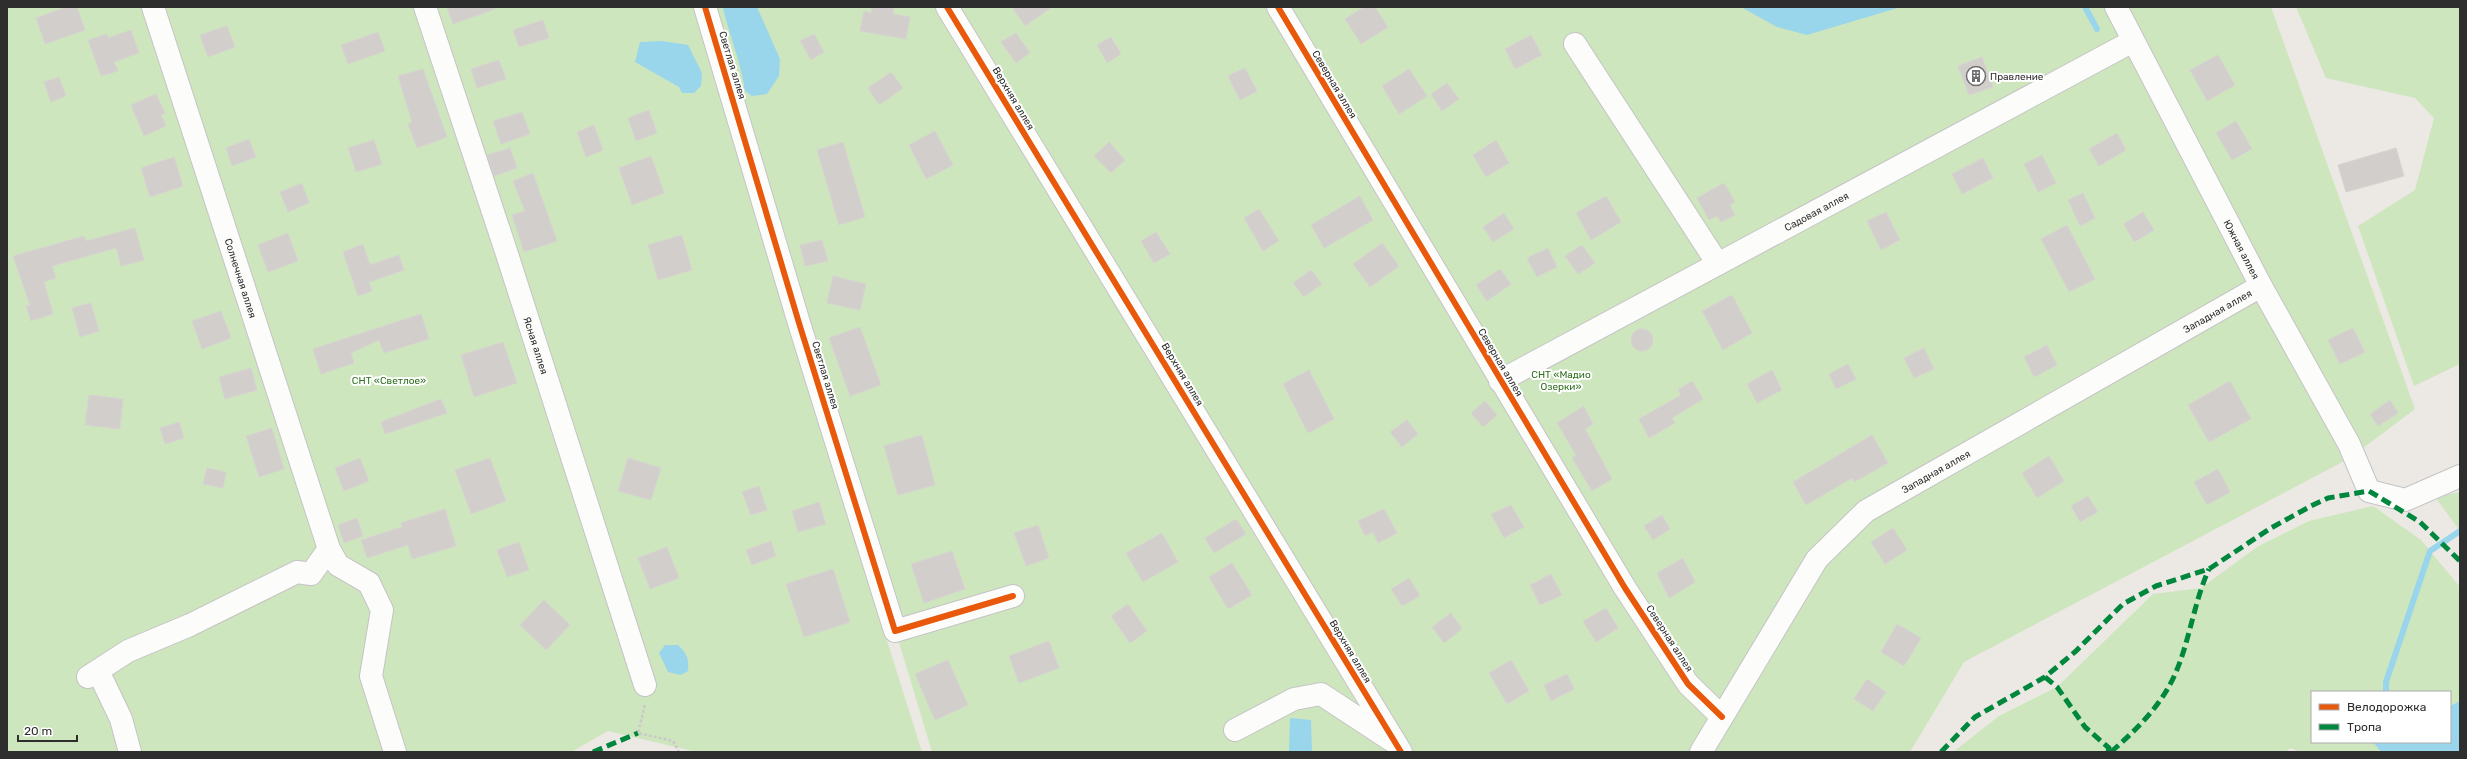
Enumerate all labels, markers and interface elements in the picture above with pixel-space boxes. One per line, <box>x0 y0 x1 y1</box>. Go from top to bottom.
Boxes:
street label: Светлая аллея <box>716 30 748 101</box>
street label: Северная аллея <box>1309 48 1359 121</box>
street label: Верхняя аллея <box>990 65 1037 132</box>
building icon: Правление <box>1965 65 1987 87</box>
place label: Правление <box>1990 71 2044 83</box>
street label: Садовая аллея <box>1783 190 1851 234</box>
street label: Южная аллея <box>2221 218 2261 281</box>
street label: Солнечная аллея <box>222 237 259 320</box>
street label: Западная аллея <box>2181 288 2254 336</box>
street label: Ясная аллея <box>520 315 550 376</box>
street label: Северная аллея <box>1475 326 1525 399</box>
street label: Светлая аллея <box>809 340 841 411</box>
street label: Верхняя аллея <box>1159 341 1206 408</box>
park label: СНТ «Мадио Озерки» <box>1531 369 1591 393</box>
park label: СНТ «Светлое» <box>352 375 426 387</box>
street label: Западная аллея <box>1900 448 1973 496</box>
street label: Северная аллея <box>1643 603 1695 674</box>
street label: Верхняя аллея <box>1327 618 1374 685</box>
legend <box>2311 691 2451 743</box>
text: Велодорожка <box>2347 700 2426 714</box>
scale bar <box>18 717 77 743</box>
text: Тропа <box>2347 720 2382 734</box>
text: 20 m <box>24 724 52 738</box>

